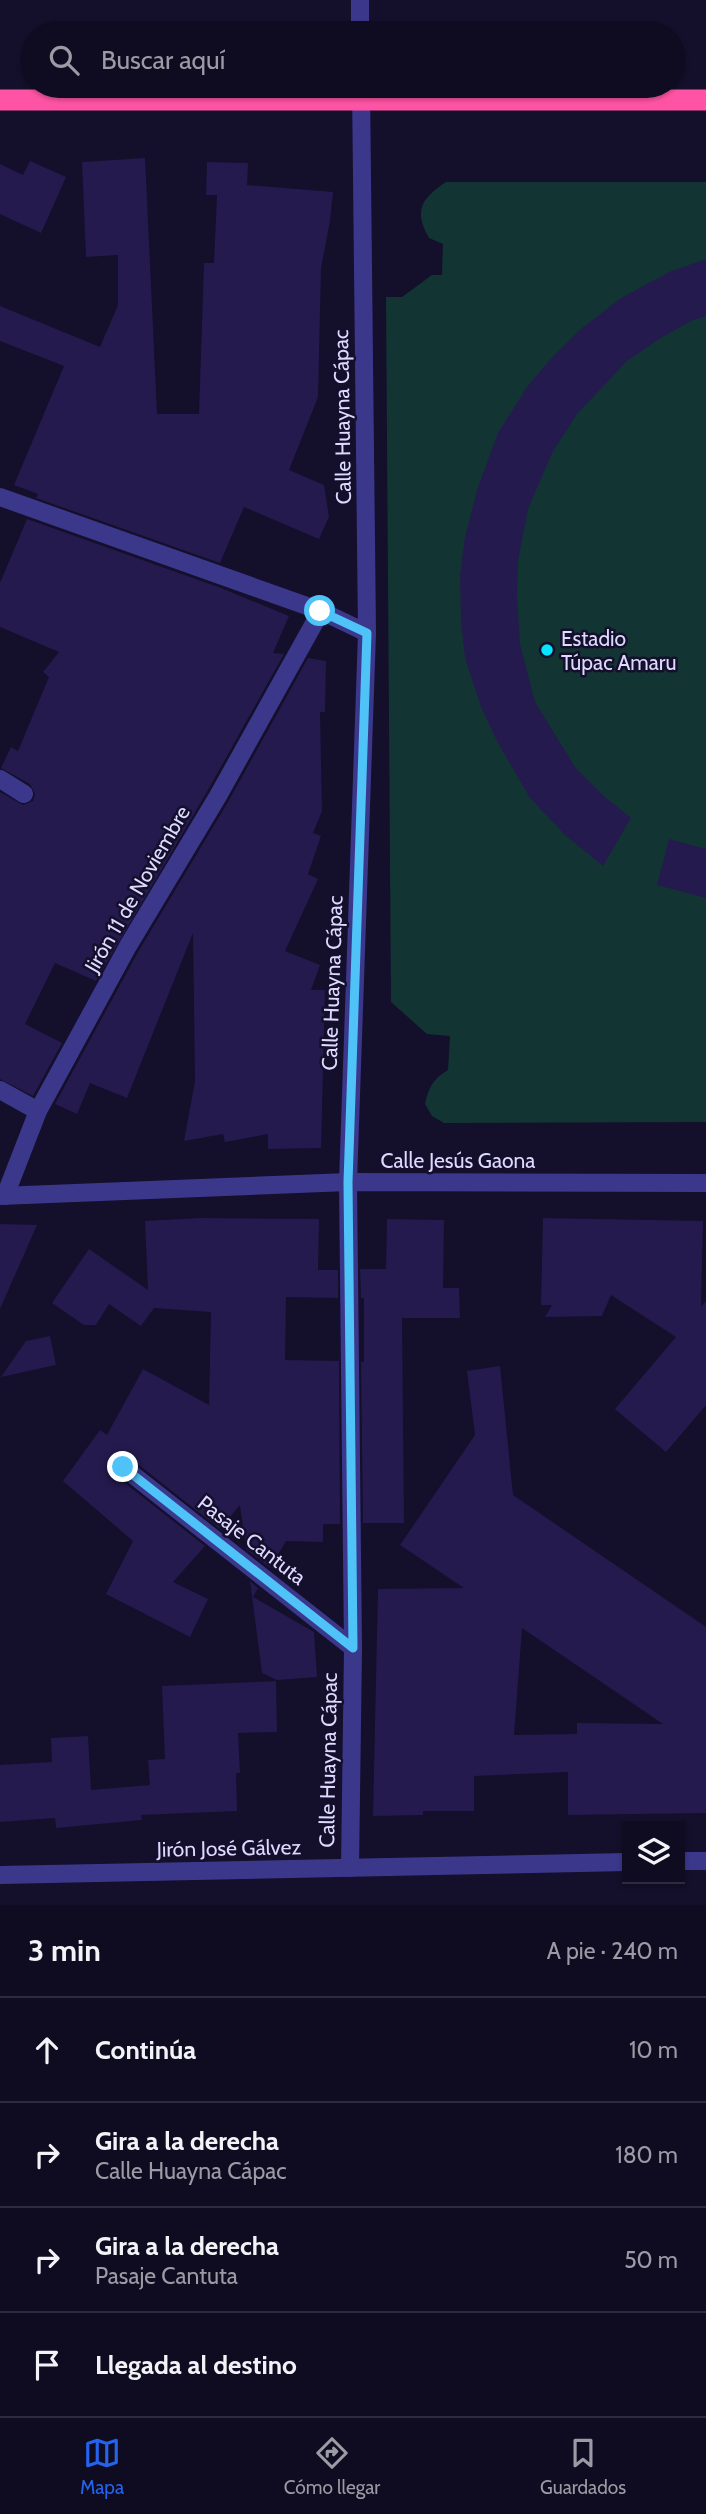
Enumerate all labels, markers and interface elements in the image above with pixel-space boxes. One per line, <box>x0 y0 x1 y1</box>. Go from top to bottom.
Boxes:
search box <box>21 21 685 98</box>
icon: search <box>45 41 83 79</box>
text: Buscar aquí <box>101 44 225 76</box>
street label: Calle Huayna Cápac <box>328 329 356 505</box>
route start <box>304 595 335 626</box>
place label: Estadio Túpac Amaru <box>561 626 676 675</box>
marker: Estadio Túpac Amaru <box>539 642 555 658</box>
street label: Jirón 11 de Noviembre <box>79 801 195 978</box>
street label: Calle Huayna Cápac <box>316 895 348 1071</box>
street label: Calle Jesús Gaona <box>381 1148 535 1173</box>
route end <box>107 1451 138 1482</box>
street label: Pasaje Cantuta <box>192 1490 311 1591</box>
street label: Calle Huayna Cápac <box>314 1672 342 1848</box>
map controls <box>622 1821 685 1884</box>
button: layers <box>622 1821 685 1884</box>
street label: Jirón José Gálvez <box>156 1834 302 1862</box>
text: 3 min <box>28 1932 101 1969</box>
text: A pie · 240 m <box>547 1937 678 1965</box>
icon: ahead <box>28 2031 66 2069</box>
text: Continúa <box>95 2034 196 2066</box>
text: 10 m <box>629 2036 678 2064</box>
text: Gira a la derecha <box>95 2125 279 2157</box>
icon: right <box>28 2136 66 2174</box>
text: 180 m <box>615 2141 678 2169</box>
text: Calle Huayna Cápac <box>95 2157 287 2185</box>
text: Gira a la derecha <box>95 2230 279 2262</box>
icon: right <box>28 2241 66 2279</box>
text: 50 m <box>624 2246 678 2274</box>
text: Pasaje Cantuta <box>95 2262 238 2290</box>
icon: arrive <box>28 2346 66 2384</box>
text: Llegada al destino <box>95 2349 297 2381</box>
tab: Mapa <box>80 2434 124 2499</box>
tab: Cómo llegar <box>284 2434 380 2499</box>
tab: Guardados <box>540 2434 626 2499</box>

